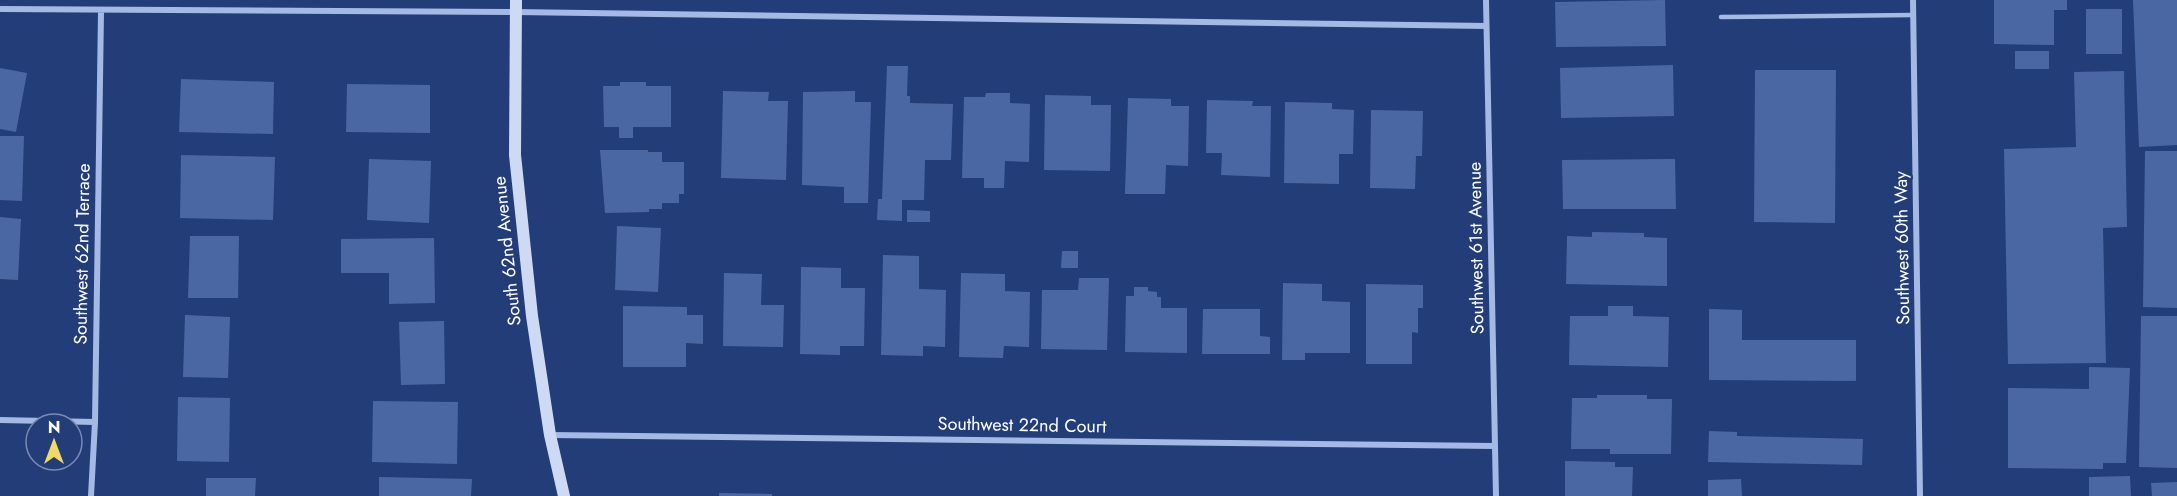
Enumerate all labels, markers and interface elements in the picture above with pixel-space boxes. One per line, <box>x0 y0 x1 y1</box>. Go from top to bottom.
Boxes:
street label: Southwest 61st Avenue <box>1461 162 1491 334</box>
street label: Southwest 62nd Terrace <box>67 163 97 345</box>
street label: Southwest 60th Way <box>1888 171 1916 325</box>
street label: South 62nd Avenue <box>486 175 528 327</box>
street label: Southwest 22nd Court <box>937 411 1107 439</box>
north arrow <box>24 412 84 472</box>
text: N <box>48 416 60 439</box>

